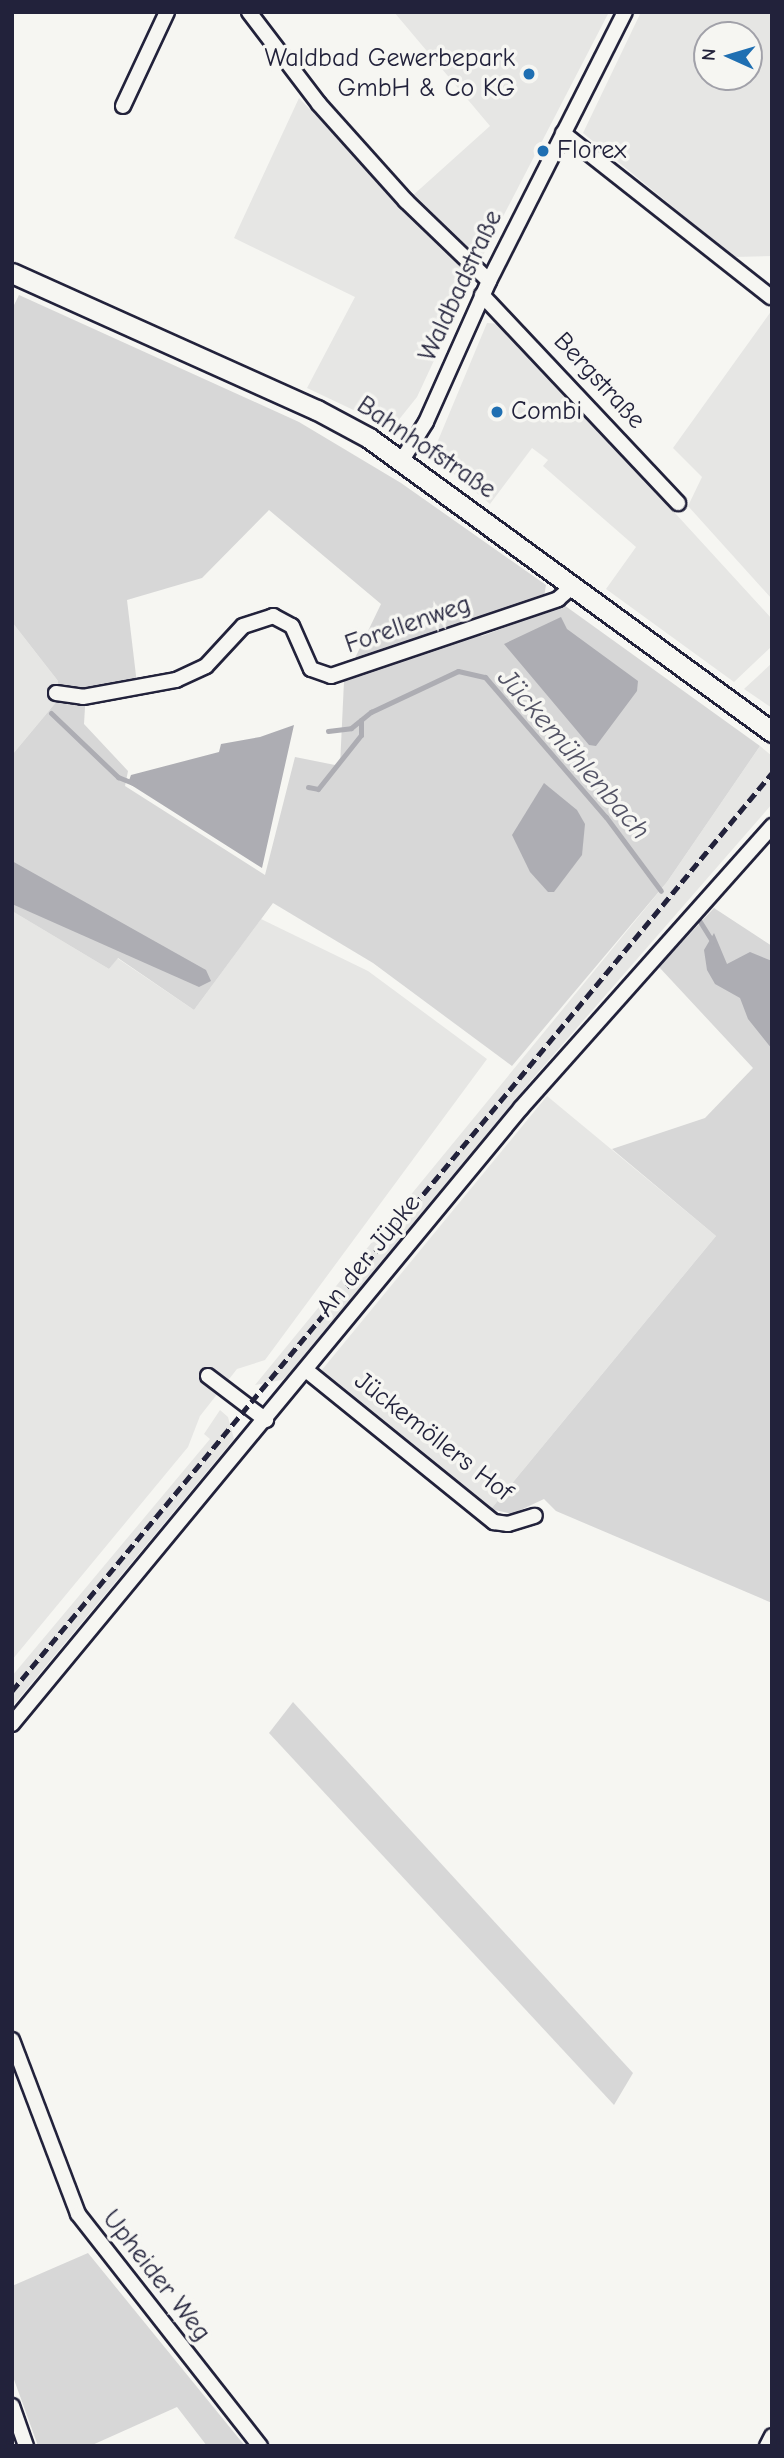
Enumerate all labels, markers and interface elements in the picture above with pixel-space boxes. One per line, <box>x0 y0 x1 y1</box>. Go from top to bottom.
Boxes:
north arrow <box>693 21 763 91</box>
place label: Waldbad Gewerbepark GmbH & Co KG <box>264 43 515 104</box>
text: N <box>698 48 720 62</box>
marker: Waldbad Gewerbepark GmbH & Co KG <box>521 66 537 82</box>
place label: Florex <box>557 135 627 167</box>
marker: Florex <box>535 143 551 159</box>
street label: Waldbadstraße <box>412 206 510 366</box>
street label: Bergstraße <box>546 326 652 436</box>
street label: Bahnhofstraße <box>351 390 501 506</box>
place label: Combi <box>511 396 582 428</box>
marker: Combi <box>489 404 505 420</box>
street label: Forellenweg <box>341 589 475 661</box>
water label: Jückemühlenbach <box>491 662 657 846</box>
street label: An der Jüpke <box>310 1189 428 1323</box>
street label: Jückemöllers Hof <box>348 1366 518 1508</box>
street label: Upheider Weg <box>95 2204 217 2348</box>

